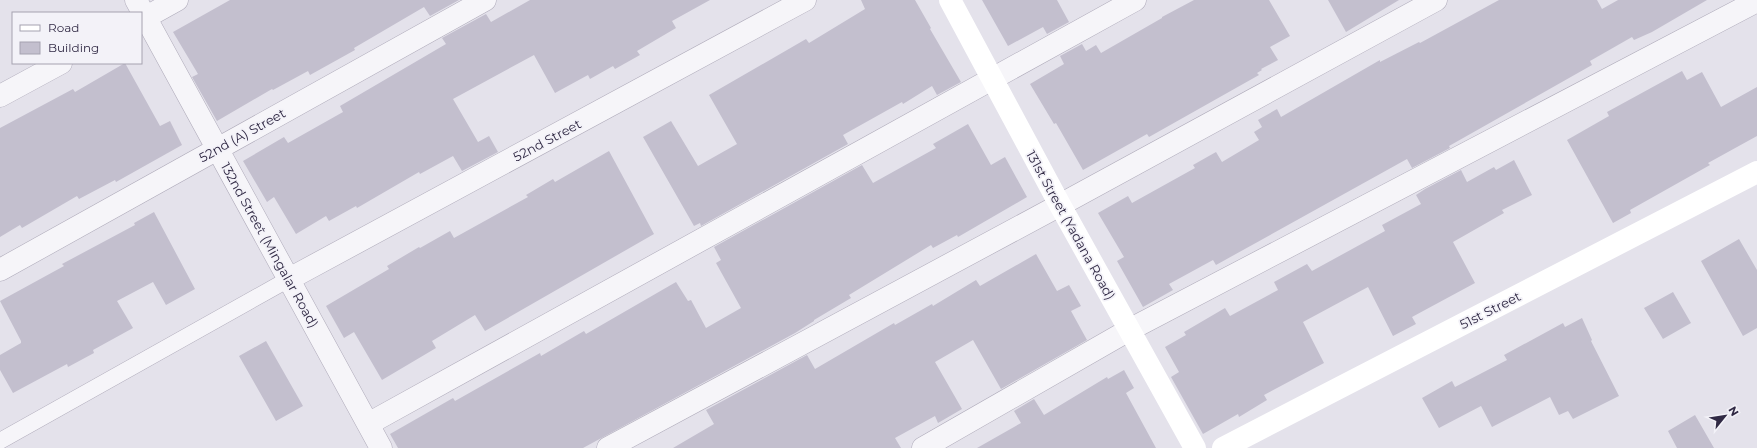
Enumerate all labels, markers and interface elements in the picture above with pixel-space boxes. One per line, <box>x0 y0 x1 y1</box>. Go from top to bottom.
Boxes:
legend <box>12 12 142 64</box>
text: Road <box>48 20 79 35</box>
text: Building <box>48 40 99 55</box>
street label: 52nd (A) Street <box>196 105 288 165</box>
street label: 52nd Street <box>510 115 584 165</box>
street label: 131st Street (Yadana Road) <box>1023 147 1119 303</box>
street label: 132nd Street (Mingalar Road) <box>218 159 322 331</box>
street label: 51st Street <box>1457 288 1523 332</box>
north arrow <box>1705 396 1745 436</box>
text: N <box>1725 404 1742 418</box>

